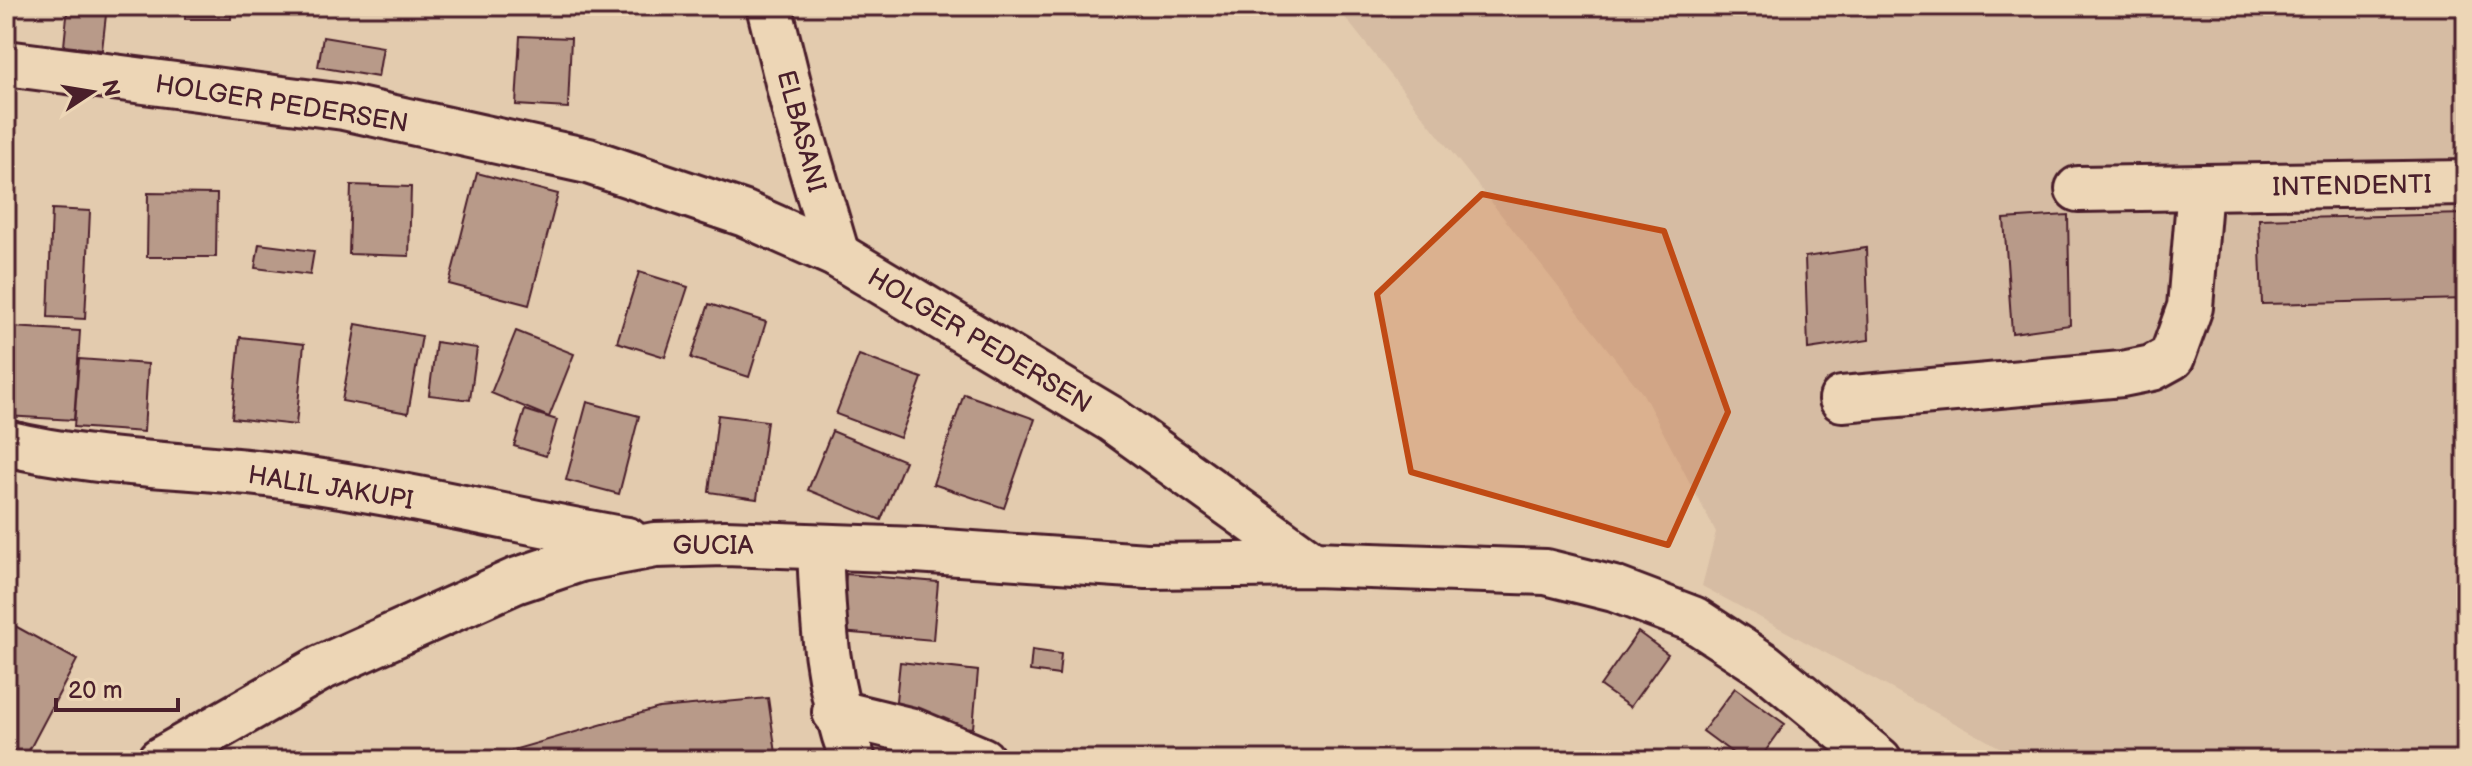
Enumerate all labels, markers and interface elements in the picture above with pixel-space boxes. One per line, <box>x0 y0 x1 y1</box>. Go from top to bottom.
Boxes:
north arrow <box>52 52 132 132</box>
street label: ELBASANI <box>769 67 832 196</box>
street label: HOLGER PEDERSEN <box>153 69 410 140</box>
text: N <box>95 77 125 99</box>
street label: INTENDENTI <box>2272 170 2432 203</box>
street label: HOLGER PEDERSEN <box>862 262 1097 420</box>
street label: HALIL JAKUPI <box>246 460 416 517</box>
street label: GUCIA <box>673 531 754 562</box>
scale bar <box>56 662 178 712</box>
text: 20 m <box>68 676 123 705</box>

